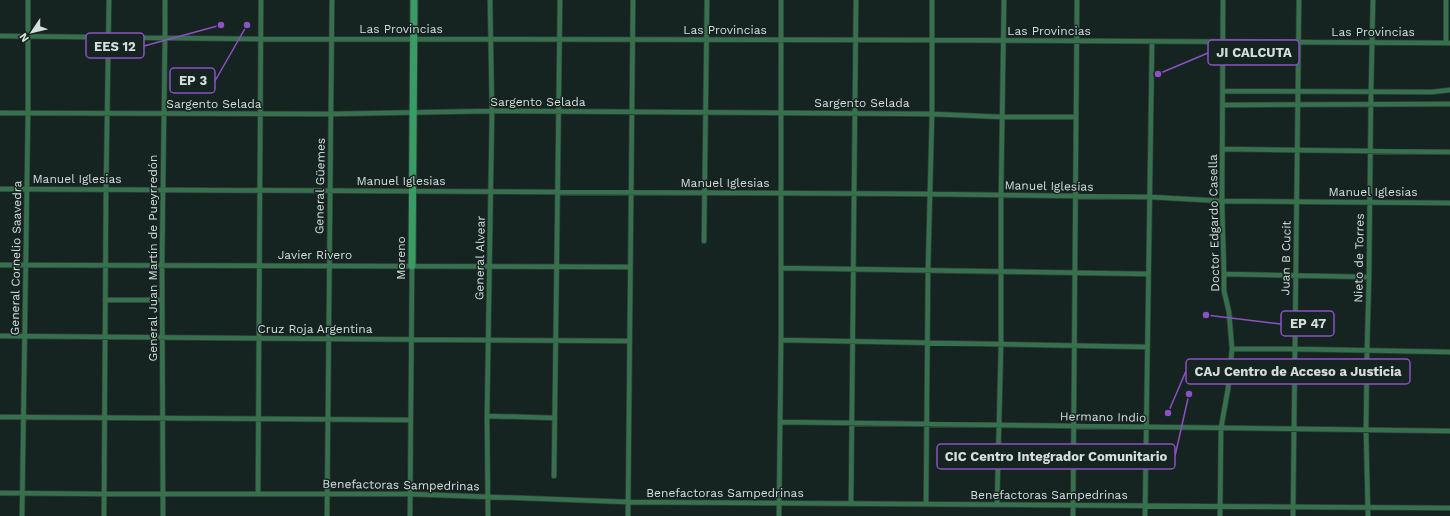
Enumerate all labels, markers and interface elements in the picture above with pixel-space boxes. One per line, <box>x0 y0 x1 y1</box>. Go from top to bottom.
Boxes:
north arrow <box>12 12 52 52</box>
street label: Las Provincias <box>359 22 443 36</box>
street label: Las Provincias <box>683 23 767 37</box>
street label: Las Provincias <box>1007 24 1091 38</box>
street label: Las Provincias <box>1331 25 1415 39</box>
text: N <box>17 30 32 45</box>
callout: EES 12 <box>86 33 144 58</box>
text: EES 12 <box>94 39 136 54</box>
callout: JI CALCUTA <box>1208 40 1299 65</box>
text: JI CALCUTA <box>1216 45 1292 60</box>
callout: EP 3 <box>170 68 215 93</box>
text: EP 3 <box>179 73 207 88</box>
street label: Sargento Selada <box>490 95 586 109</box>
street label: Sargento Selada <box>814 96 910 110</box>
street label: Sargento Selada <box>166 97 262 111</box>
street label: General Güemes <box>312 138 328 234</box>
street label: Doctor Edgardo Casella <box>1206 154 1222 292</box>
street label: General Juan Martín de Pueyrredón <box>146 155 160 361</box>
street label: Manuel Iglesias <box>32 172 122 186</box>
street label: Manuel Iglesias <box>356 174 446 188</box>
street label: Manuel Iglesias <box>680 176 770 190</box>
street label: Manuel Iglesias <box>1004 178 1094 194</box>
street label: General Cornelio Saavedra <box>8 180 24 336</box>
street label: Manuel Iglesias <box>1328 185 1418 199</box>
street label: Nieto de Torres <box>1351 213 1367 303</box>
street label: General Alvear <box>472 216 488 300</box>
street label: Juan B Cucit <box>1278 220 1294 296</box>
street label: Moreno <box>394 236 408 280</box>
street label: Javier Rivero <box>278 248 352 262</box>
callout: EP 47 <box>1281 311 1334 336</box>
text: EP 47 <box>1290 316 1326 331</box>
street label: Cruz Roja Argentina <box>258 322 373 336</box>
callout: CAJ Centro de Acceso a Justicia <box>1186 359 1410 384</box>
text: CAJ Centro de Acceso a Justicia <box>1195 364 1402 379</box>
street label: Hermano Indio <box>1060 409 1146 425</box>
callout: CIC Centro Integrador Comunitario <box>937 444 1175 469</box>
text: CIC Centro Integrador Comunitario <box>945 449 1167 464</box>
street label: Benefactoras Sampedrinas <box>322 477 480 493</box>
street label: Benefactoras Sampedrinas <box>646 486 804 500</box>
street label: Benefactoras Sampedrinas <box>970 488 1128 502</box>

